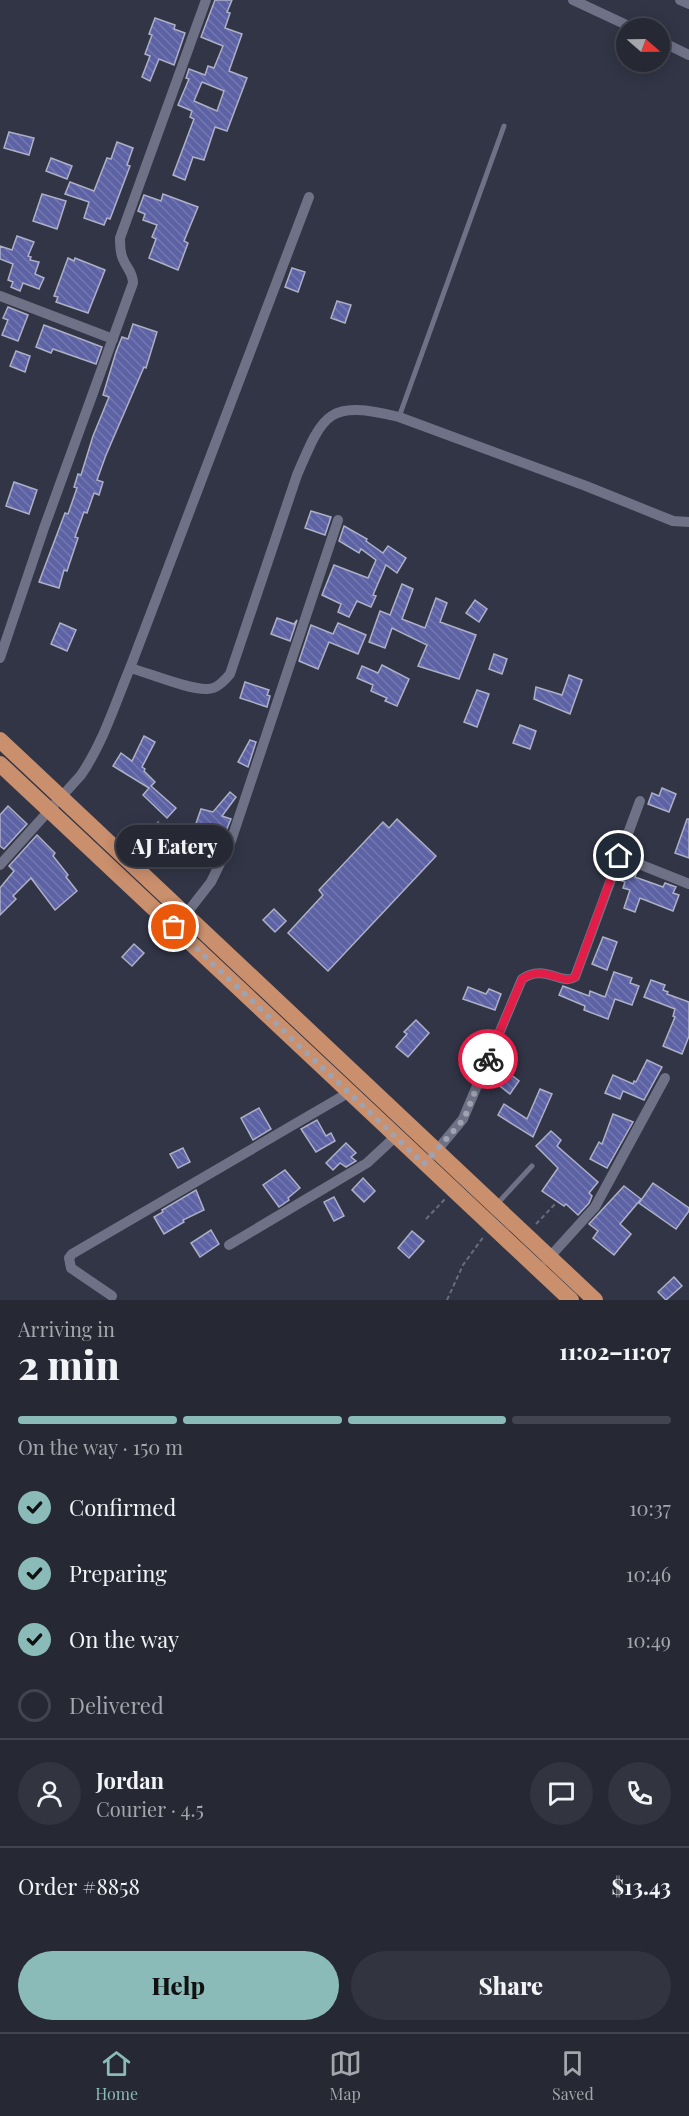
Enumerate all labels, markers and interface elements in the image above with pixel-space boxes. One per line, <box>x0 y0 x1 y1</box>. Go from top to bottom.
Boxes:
north arrow <box>616 18 670 72</box>
map controls <box>616 18 670 72</box>
callout: AJ Eatery <box>116 825 232 867</box>
pin <box>593 830 644 881</box>
text: AJ Eatery <box>132 832 217 859</box>
icon: home <box>602 839 635 872</box>
pin <box>148 901 199 952</box>
icon: bag <box>157 910 190 943</box>
courier <box>458 1029 518 1089</box>
icon: bike <box>472 1043 505 1076</box>
text: Arriving in <box>18 1315 115 1342</box>
text: 11:02–11:07 <box>559 1336 671 1366</box>
text: 2 min <box>18 1338 120 1390</box>
text: On the way · 150 m <box>18 1433 183 1460</box>
icon: check <box>18 1491 51 1524</box>
text: Confirmed <box>69 1492 176 1522</box>
text: 10:37 <box>629 1494 671 1521</box>
icon: check <box>18 1557 51 1590</box>
text: Preparing <box>69 1558 167 1588</box>
text: 10:46 <box>626 1560 671 1587</box>
icon: check <box>18 1623 51 1656</box>
text: On the way <box>69 1624 179 1654</box>
text: 10:49 <box>626 1626 671 1653</box>
text: Delivered <box>69 1690 164 1720</box>
button: person <box>18 1762 81 1825</box>
button: chat <box>530 1762 593 1825</box>
button: phone <box>608 1762 671 1825</box>
text: Jordan <box>96 1765 164 1795</box>
text: Courier · 4.5 <box>96 1795 204 1822</box>
text: Order #8858 <box>18 1871 140 1901</box>
text: $13.43 <box>611 1871 671 1901</box>
button: Help <box>18 1951 339 2020</box>
button: Share <box>351 1951 671 2020</box>
tab: Home <box>95 2047 138 2104</box>
tab: Map <box>329 2047 362 2104</box>
tab: Saved <box>552 2047 594 2104</box>

